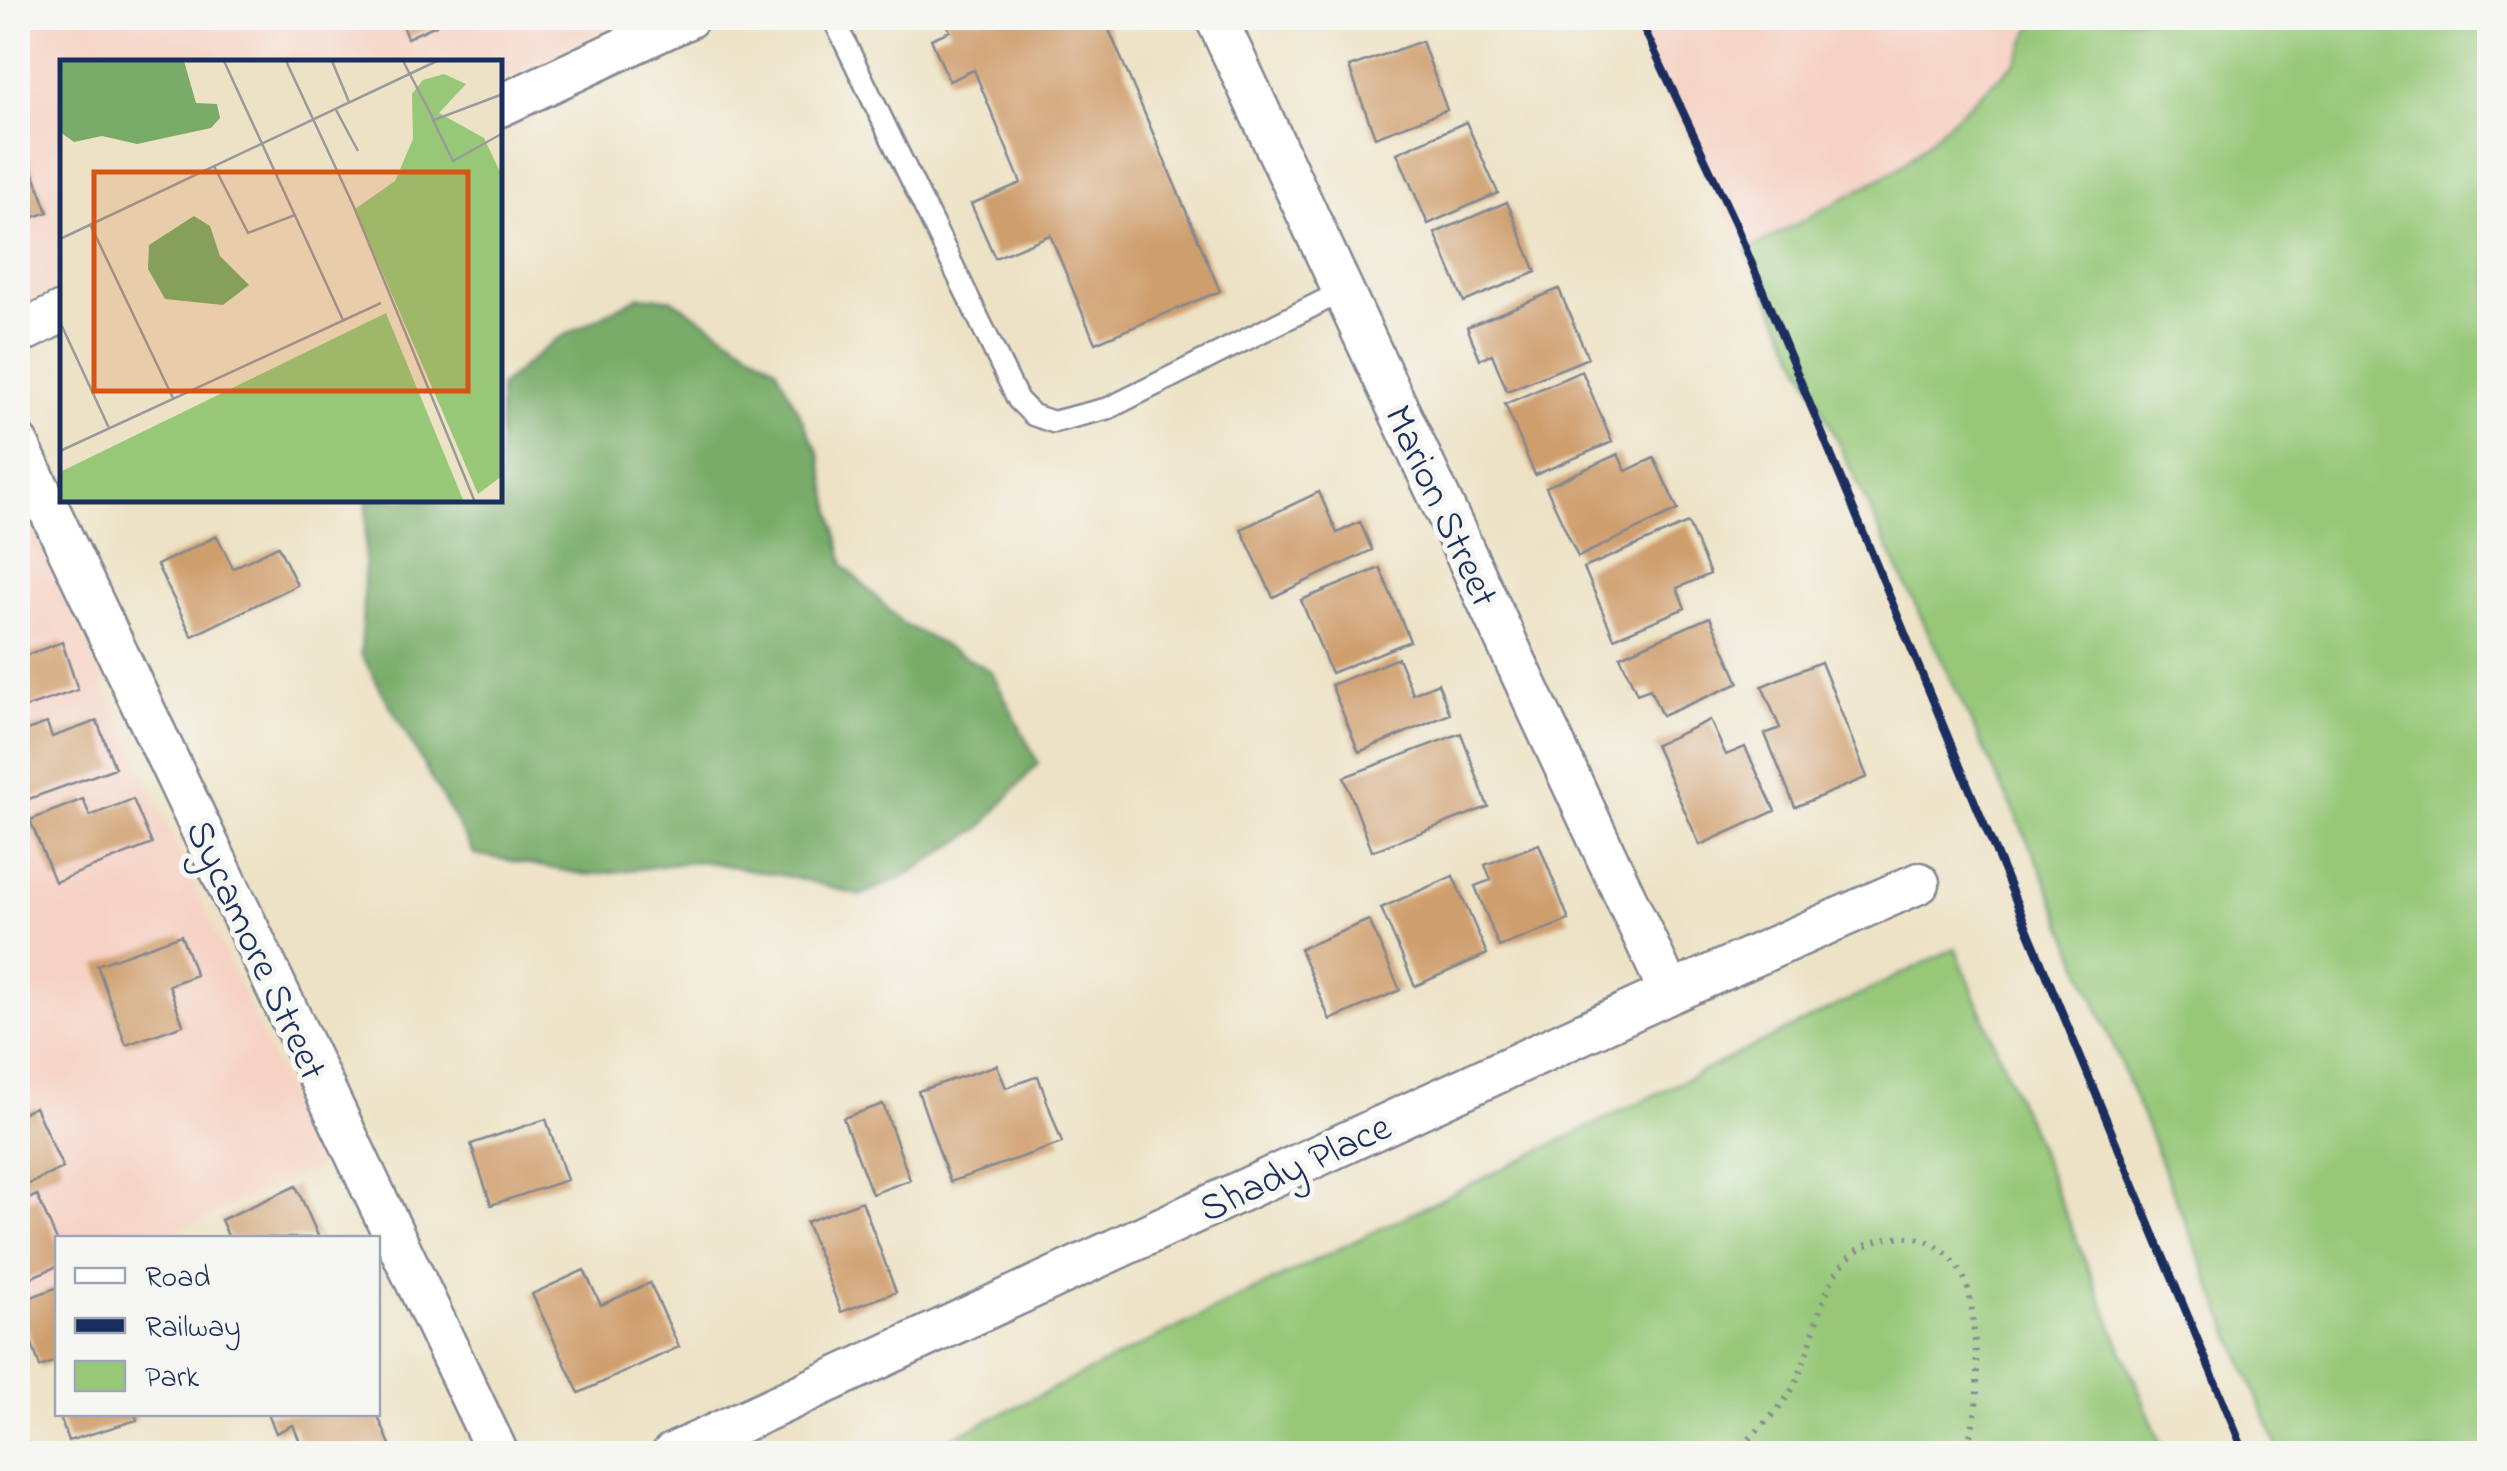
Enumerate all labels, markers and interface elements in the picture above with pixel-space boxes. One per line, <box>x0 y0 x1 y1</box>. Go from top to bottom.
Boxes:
inset map <box>60 60 502 502</box>
street label: Marion Street <box>1366 396 1511 618</box>
street label: Sycamore Street <box>168 811 340 1091</box>
street label: Shady Place <box>1190 1100 1402 1240</box>
legend <box>55 1236 380 1416</box>
text: Road <box>145 1257 210 1301</box>
text: Railway <box>145 1307 241 1351</box>
text: Park <box>145 1357 200 1401</box>

